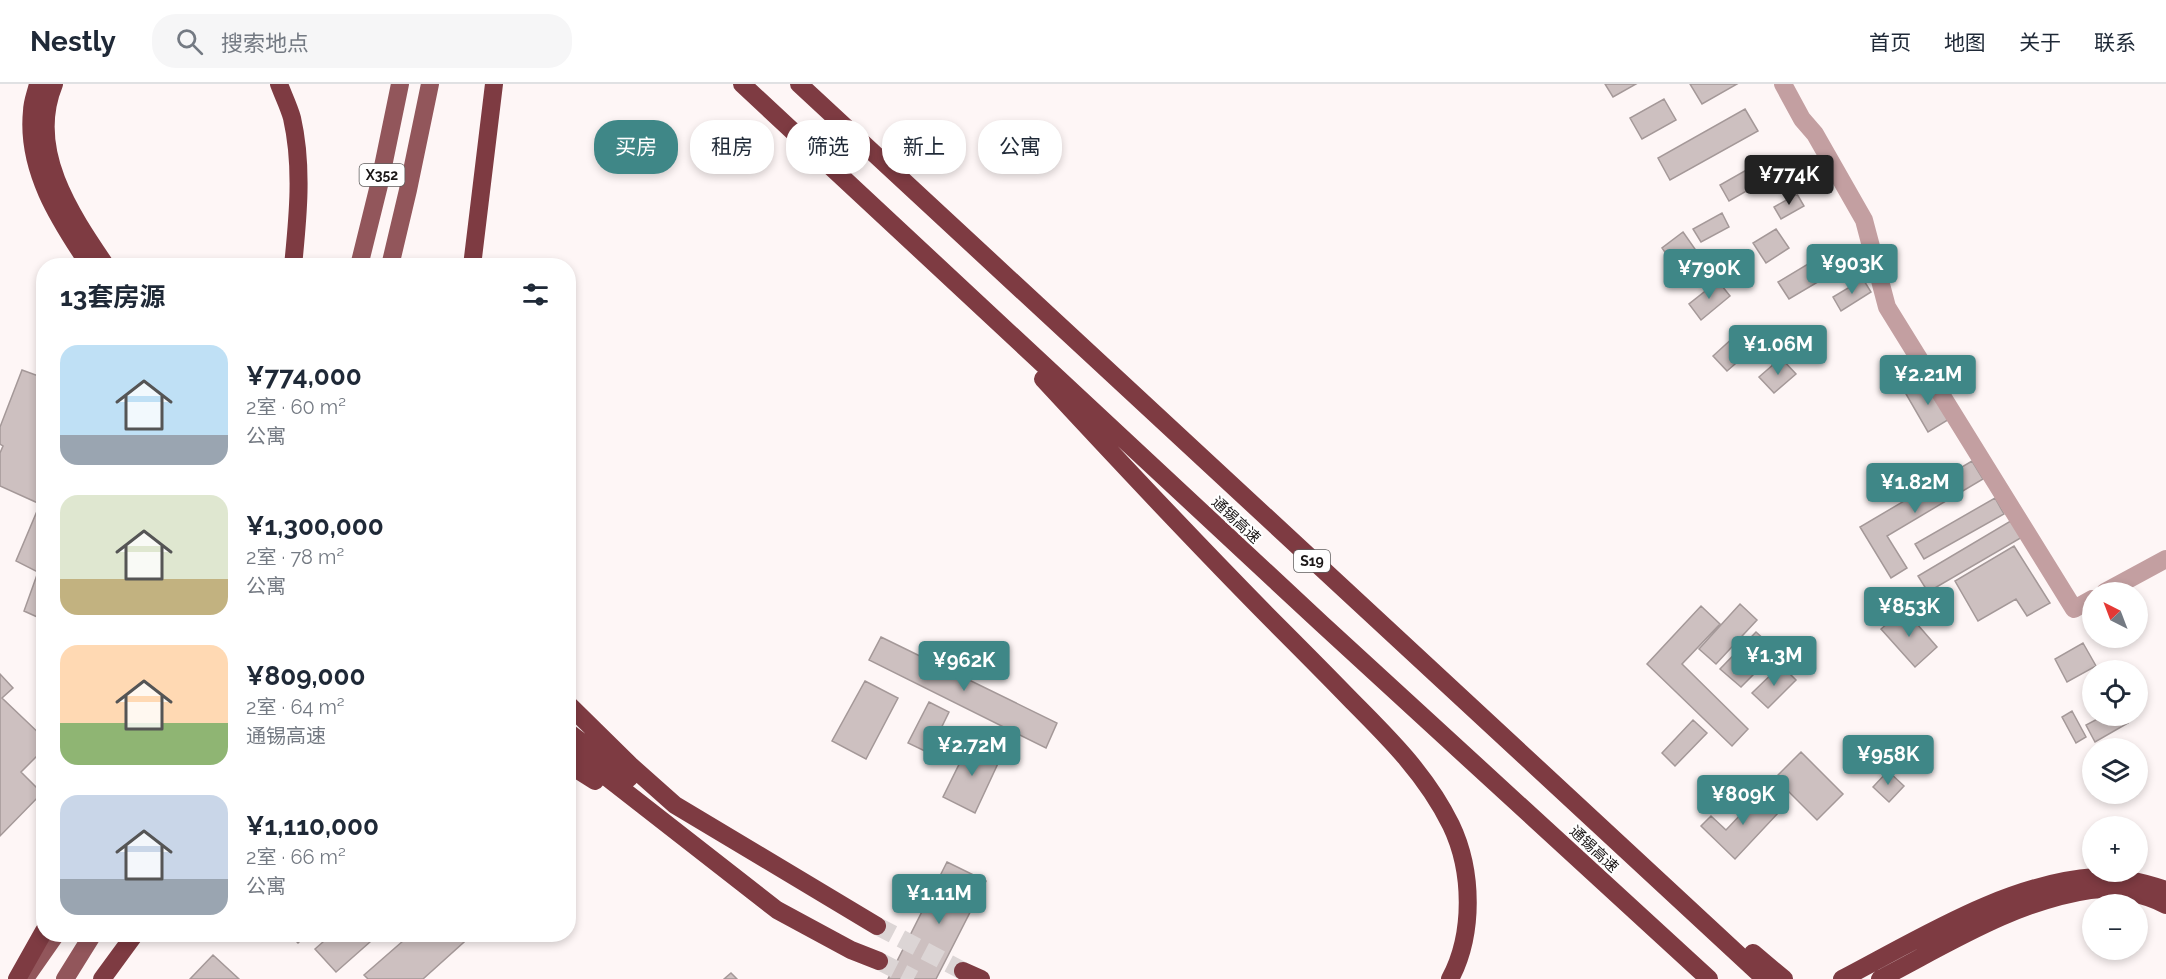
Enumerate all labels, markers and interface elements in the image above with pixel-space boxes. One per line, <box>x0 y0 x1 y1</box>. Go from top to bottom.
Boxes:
search box <box>152 14 572 68</box>
text: Nestly <box>30 25 116 58</box>
icon: search <box>173 25 206 58</box>
text: 搜索地点 <box>221 30 309 56</box>
text: 首页 <box>1869 30 1911 55</box>
text: 地图 <box>1944 30 1986 55</box>
text: 关于 <box>2019 30 2061 55</box>
text: 联系 <box>2094 30 2136 55</box>
chip: 买房 <box>594 120 678 174</box>
chip: 租房 <box>690 120 774 174</box>
chip: 筛选 <box>786 120 870 174</box>
chip: 新上 <box>882 120 966 174</box>
chip: 公寓 <box>978 120 1062 174</box>
pin: ¥774K <box>1747 155 1831 206</box>
text: ¥774K <box>1759 162 1819 186</box>
road number: X352 <box>360 164 404 186</box>
pin: ¥903K <box>1810 244 1894 295</box>
pin: ¥790K <box>1667 249 1751 300</box>
text: ¥903K <box>1821 251 1883 275</box>
text: ¥790K <box>1678 256 1740 280</box>
icon: filters <box>519 278 552 311</box>
text: 13套房源 <box>60 282 165 312</box>
pin: ¥1.06M <box>1729 325 1827 376</box>
text: ¥1.06M <box>1743 332 1813 356</box>
pin: ¥2.21M <box>1879 355 1977 406</box>
text: ¥774,000 <box>246 361 362 391</box>
text: ¥2.21M <box>1894 362 1962 386</box>
icon: home <box>108 369 180 441</box>
text: 2室 · 60 m² <box>246 395 346 419</box>
text: 公寓 <box>246 424 286 448</box>
pin: ¥1.82M <box>1866 463 1964 514</box>
text: ¥1.82M <box>1880 470 1950 494</box>
street label: 通锡高速 <box>1208 493 1264 547</box>
text: ¥1,300,000 <box>246 511 384 541</box>
icon: home <box>108 519 180 591</box>
text: 2室 · 78 m² <box>246 545 344 569</box>
road number: S19 <box>1294 550 1330 572</box>
text: 公寓 <box>246 574 286 598</box>
north arrow <box>2082 582 2148 648</box>
map controls <box>2082 582 2148 960</box>
pin: ¥853K <box>1867 587 1951 638</box>
text: ¥853K <box>1878 594 1940 618</box>
pin: ¥1.3M <box>1732 636 1816 687</box>
pin: ¥962K <box>922 641 1006 692</box>
text: ¥1.3M <box>1745 643 1803 667</box>
text: ¥962K <box>933 648 995 672</box>
button: locate <box>2082 660 2148 726</box>
text: ¥809,000 <box>246 661 365 691</box>
icon: home <box>108 669 180 741</box>
text: 2室 · 64 m² <box>246 695 345 719</box>
text: 通锡高速 <box>246 724 326 748</box>
pin: ¥2.72M <box>923 726 1021 777</box>
text: ¥2.72M <box>937 733 1007 757</box>
pin: ¥958K <box>1846 735 1930 786</box>
button: layers <box>2082 738 2148 804</box>
text: ¥958K <box>1857 742 1919 766</box>
pin: ¥809K <box>1701 775 1785 826</box>
text: ¥809K <box>1711 782 1775 806</box>
text: ¥1,110,000 <box>246 811 379 841</box>
button: + <box>2082 816 2148 882</box>
icon: home <box>108 819 180 891</box>
street label: 通锡高速 <box>1566 822 1622 876</box>
text: 2室 · 66 m² <box>246 845 346 869</box>
text: 公寓 <box>246 874 286 898</box>
pin: ¥1.11M <box>890 874 988 925</box>
text: ¥1.11M <box>906 881 972 905</box>
button: − <box>2082 894 2148 960</box>

